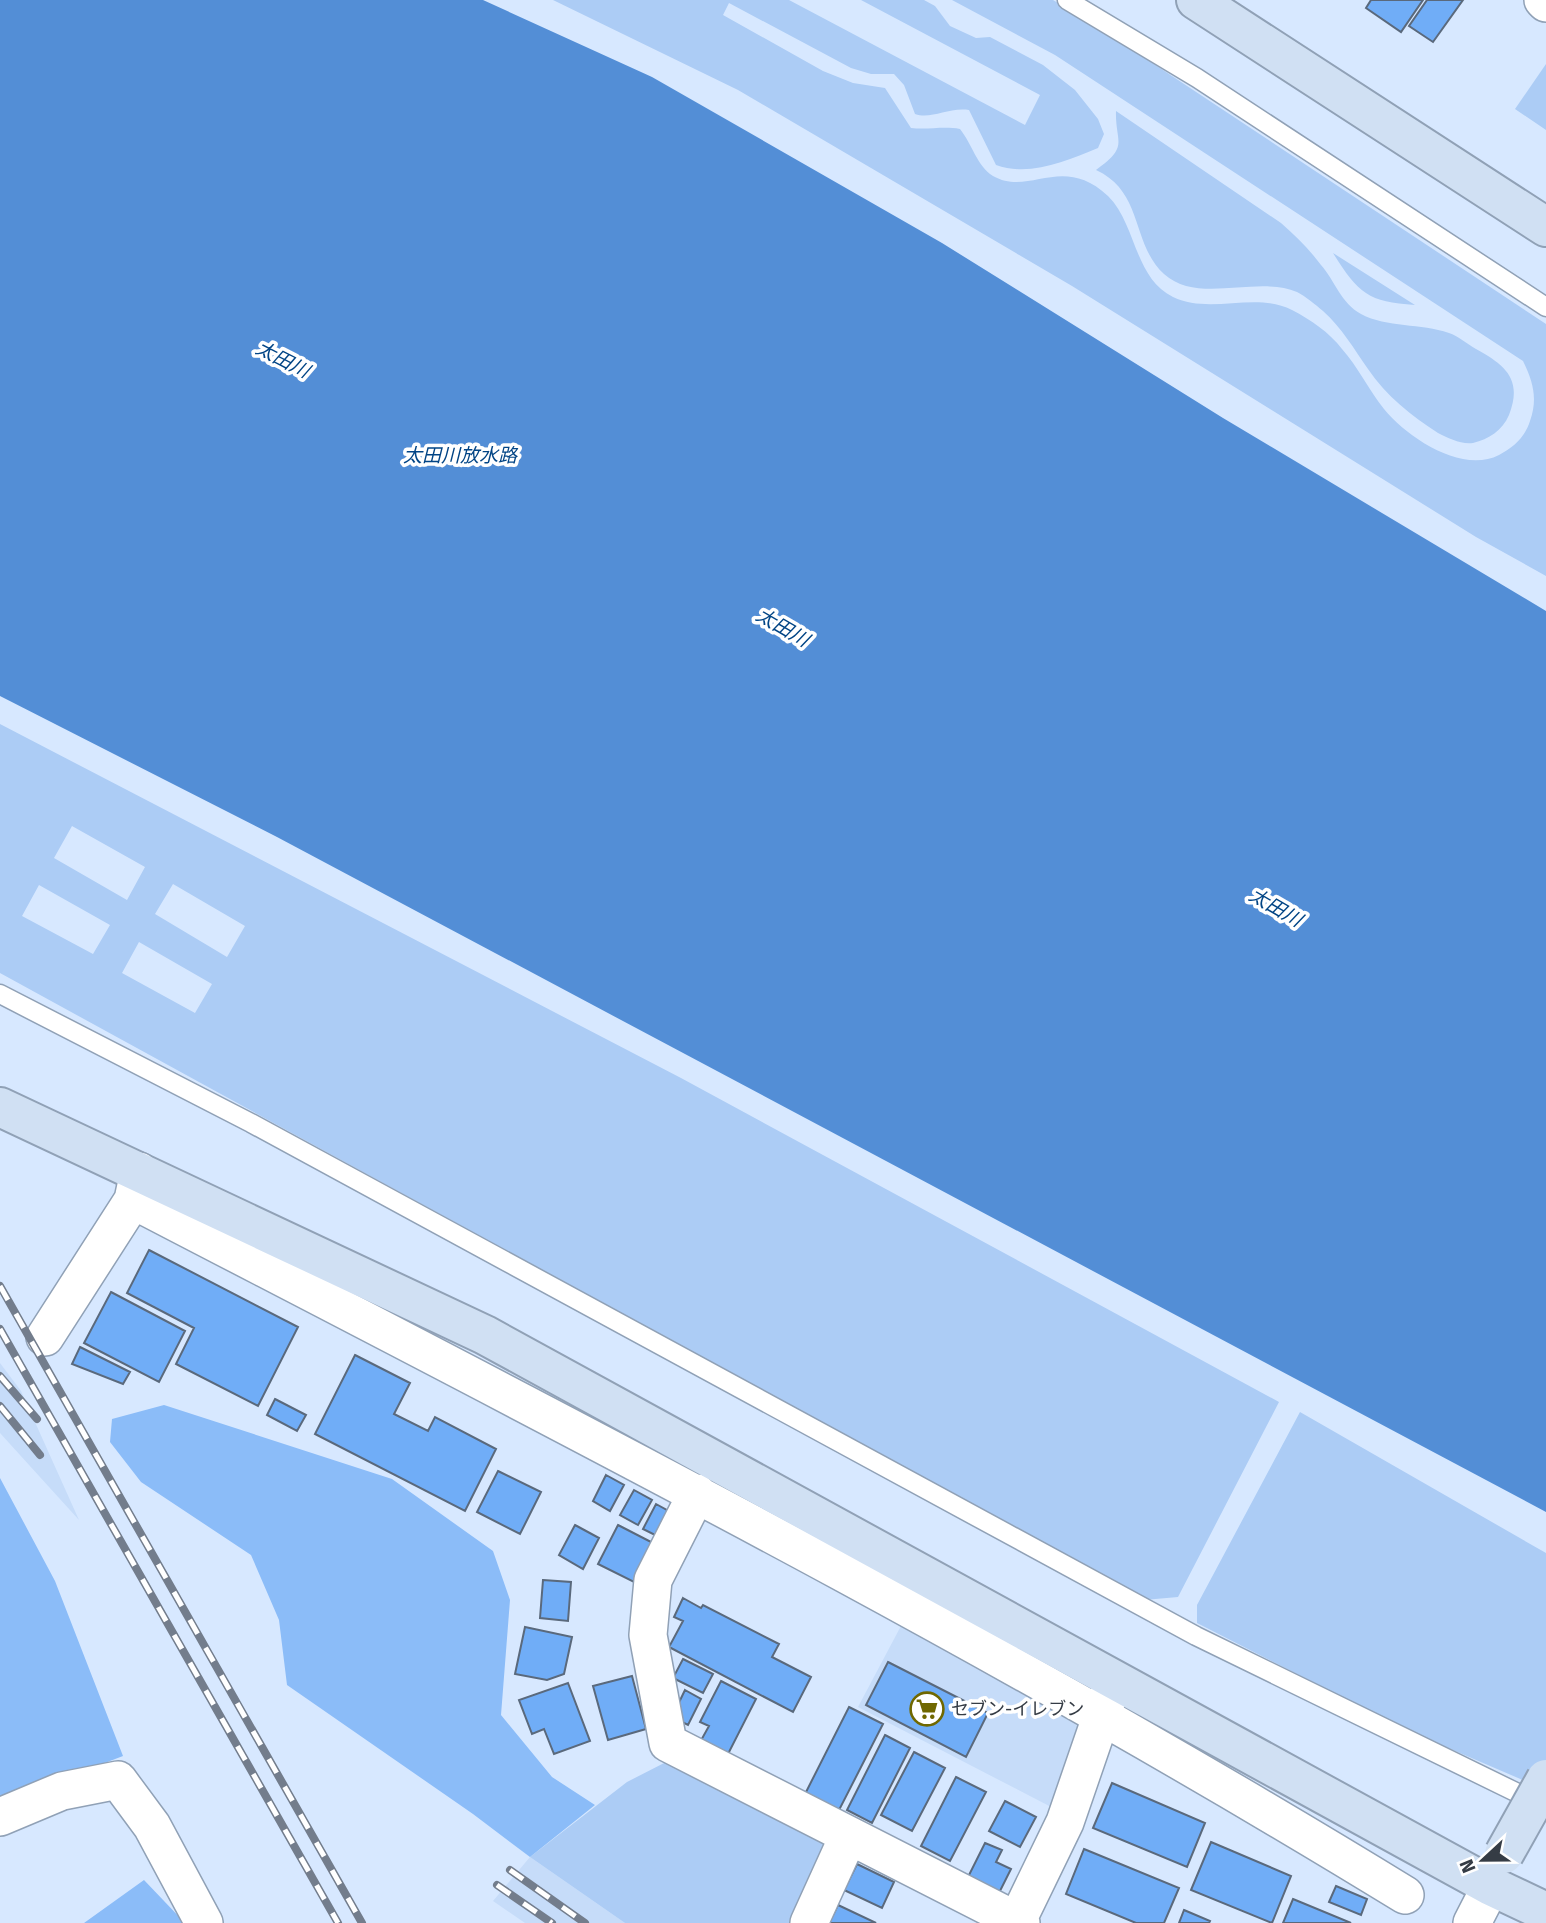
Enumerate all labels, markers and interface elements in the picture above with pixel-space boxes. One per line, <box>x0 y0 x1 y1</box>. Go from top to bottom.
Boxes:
water label: 太田川 <box>252 336 315 384</box>
water label: 太田川放水路 <box>403 444 519 467</box>
water label: 太田川 <box>752 603 815 653</box>
water label: 太田川 <box>1245 883 1308 933</box>
supermarket icon: セブン-イレブン <box>908 1690 946 1728</box>
place label: セブン-イレブン <box>951 1698 1084 1720</box>
north arrow <box>1448 1825 1518 1895</box>
text: N <box>1455 1856 1481 1876</box>

